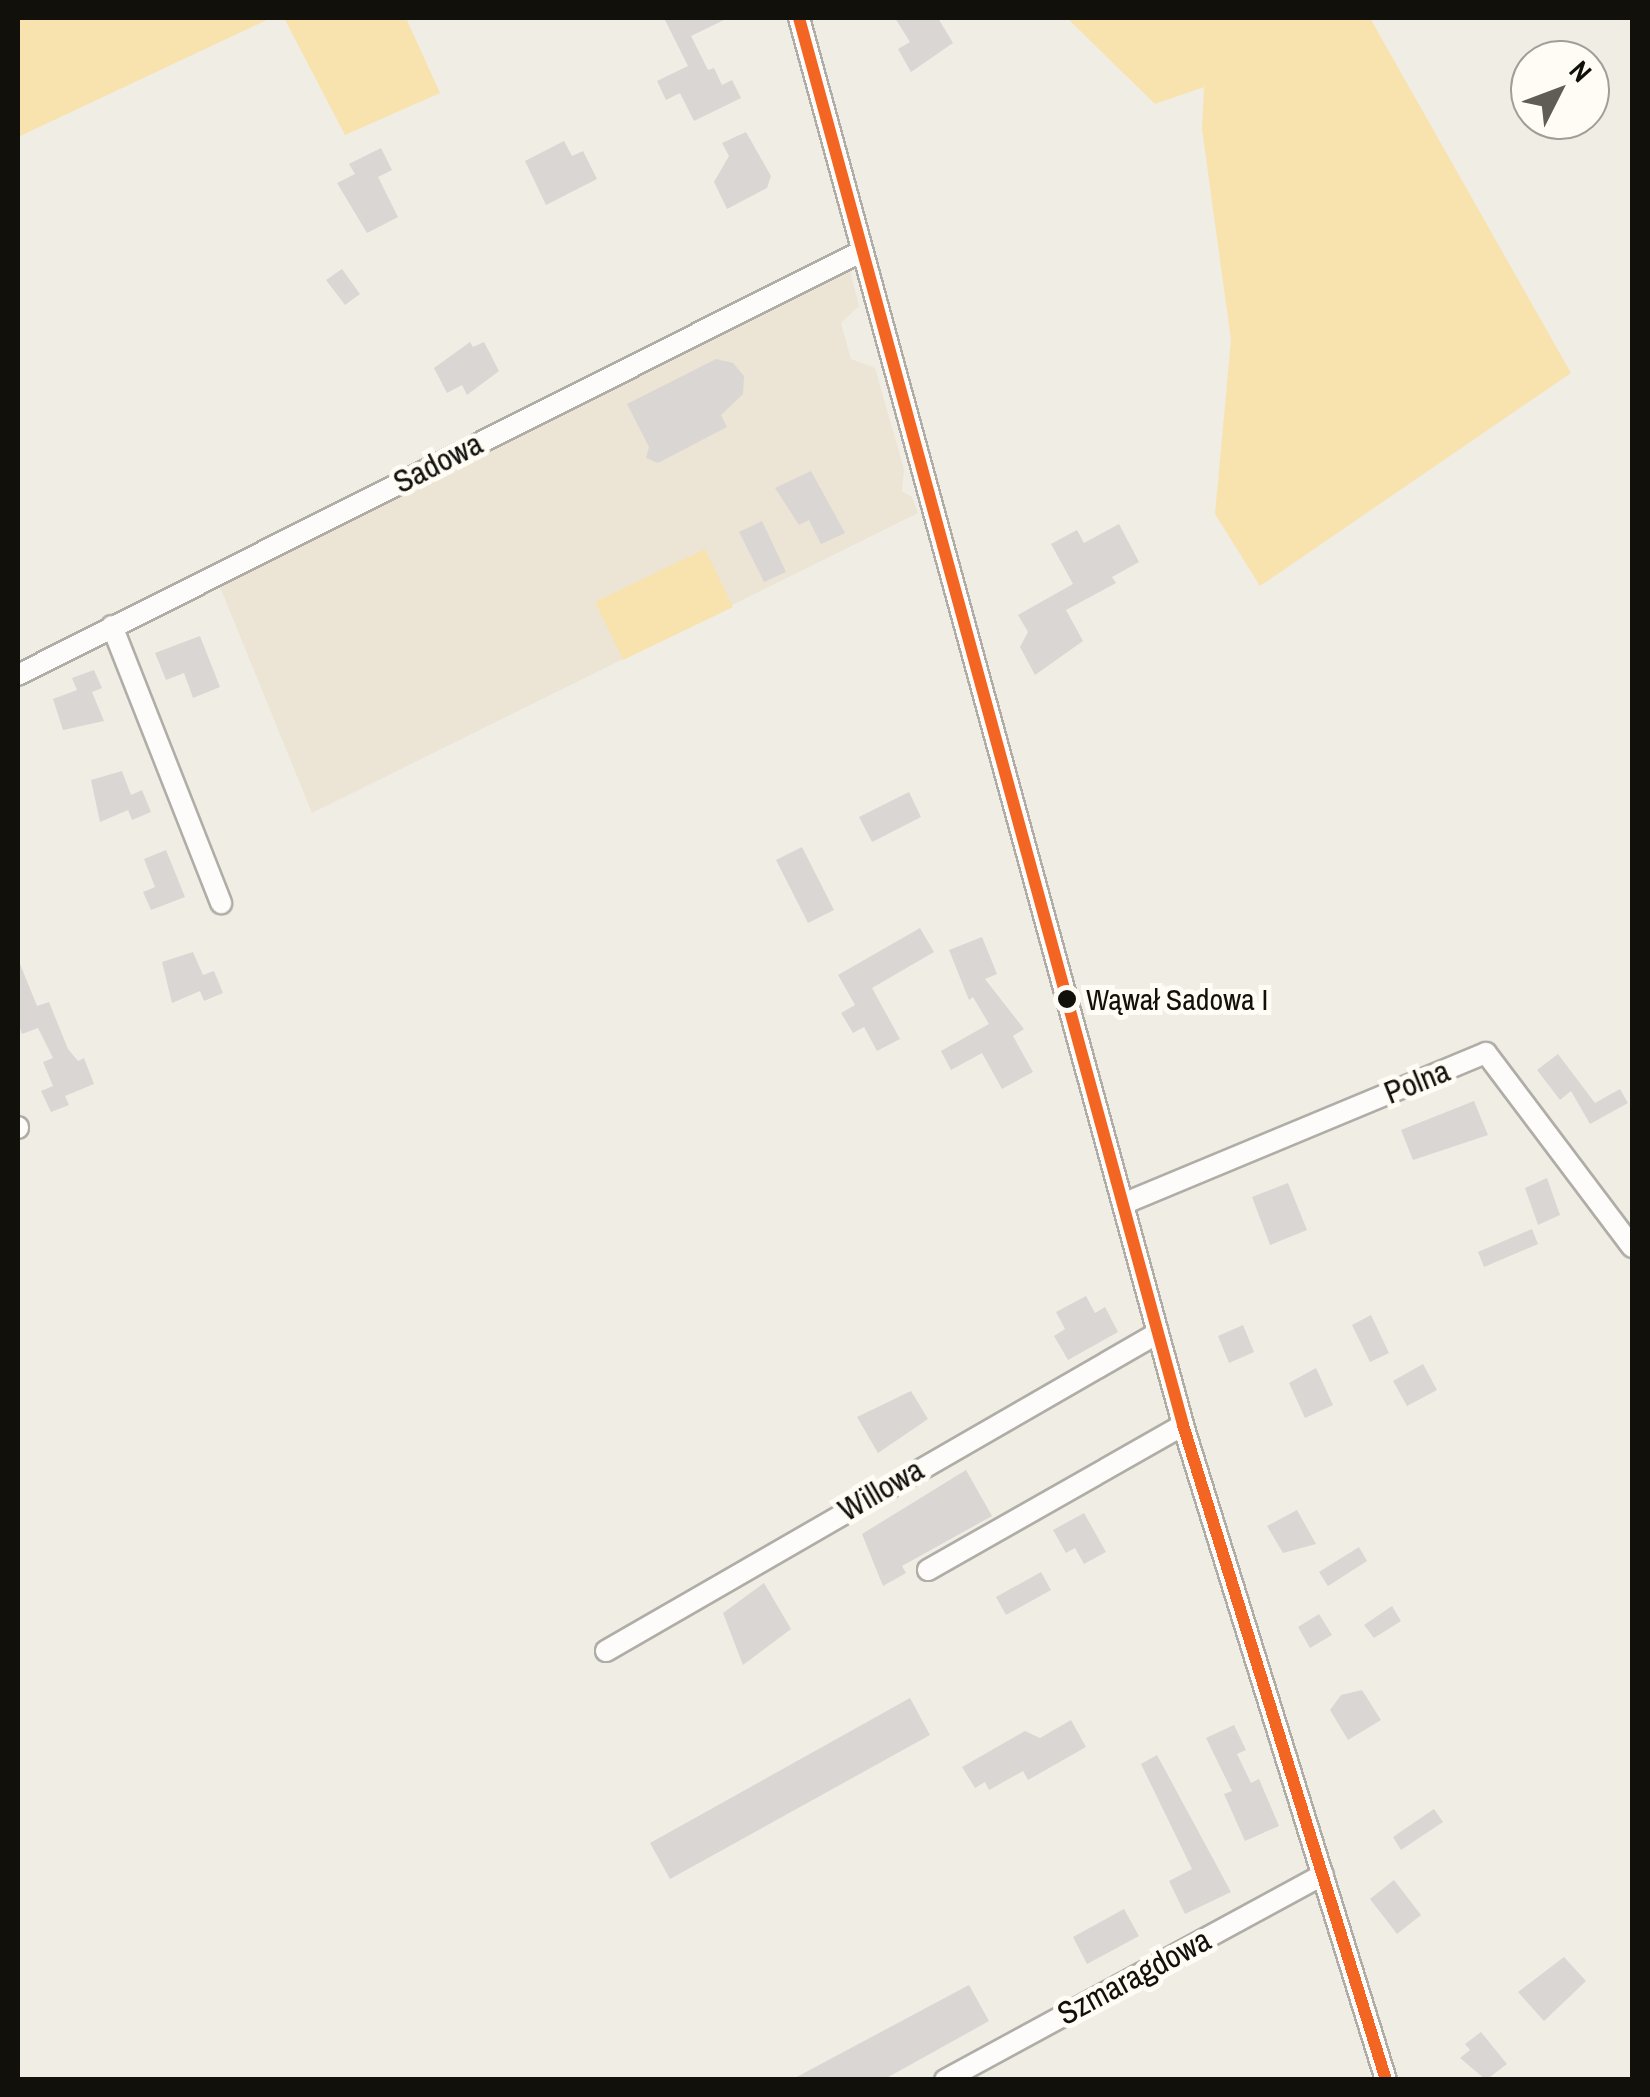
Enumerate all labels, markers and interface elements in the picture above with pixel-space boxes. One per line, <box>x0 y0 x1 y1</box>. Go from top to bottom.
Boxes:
north arrow <box>1510 40 1610 140</box>
text: N <box>1561 52 1600 90</box>
street label: Sadowa <box>387 424 489 502</box>
place label: Wąwał Sadowa I <box>1086 981 1268 1017</box>
marker: Wąwał Sadowa I <box>1057 989 1077 1009</box>
street label: Polna <box>1379 1052 1455 1112</box>
street label: Willowa <box>832 1450 930 1530</box>
street label: Szmaragdowa <box>1051 1921 1217 2033</box>

